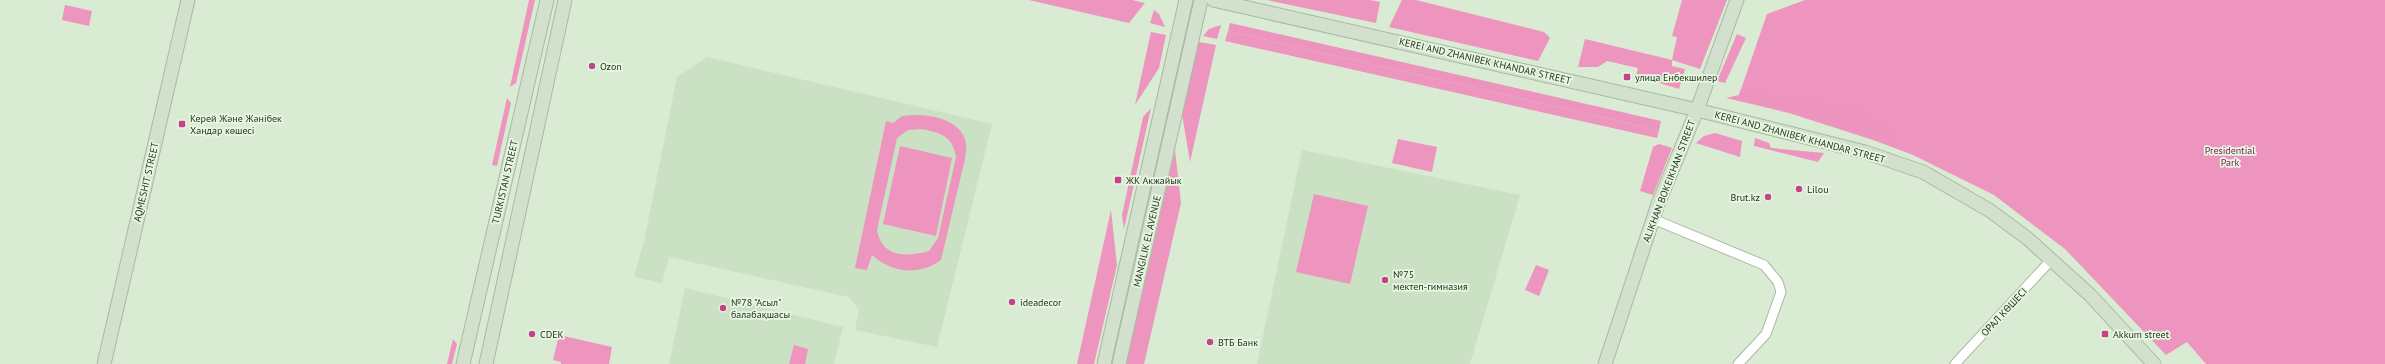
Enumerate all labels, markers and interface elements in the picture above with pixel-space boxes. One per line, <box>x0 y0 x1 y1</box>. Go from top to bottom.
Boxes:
street label: KEREI AND ZHANIBEK KHANDAR STREET <box>1398 35 1573 87</box>
place label: Ozon <box>600 60 622 73</box>
marker: Ozon <box>587 61 597 71</box>
place label: улица Енбекшилер <box>1635 71 1717 84</box>
marker: улица Енбекшилер <box>1622 72 1632 82</box>
street label: KEREI AND ZHANIBEK KHANDAR STREET <box>1713 108 1887 166</box>
place label: Керей Және Жәнібек Хандар көшесі <box>190 112 282 137</box>
street label: ALIKHAN BOKEIKHAN STREET <box>1640 117 1699 244</box>
marker: Керей Және Жәнібек Хандар көшесі <box>177 119 187 129</box>
street label: TURKISTAN STREET <box>489 138 521 225</box>
street label: AQMESHIT STREET <box>130 140 162 223</box>
park label: Presidential Park <box>2205 144 2255 169</box>
place label: ЖК Акжайык <box>1125 174 1182 187</box>
marker: ЖК Акжайык <box>1113 175 1123 185</box>
place label: Lilou <box>1807 183 1829 196</box>
marker: Lilou <box>1794 184 1804 194</box>
place label: Brut.kz <box>1730 191 1760 204</box>
marker: Brut.kz <box>1763 192 1773 202</box>
street label: MANGILIK EL AVENUE <box>1130 194 1164 288</box>
place label: №75 мектеп-гимназия <box>1393 268 1468 293</box>
marker: №75 мектеп-гимназия <box>1380 275 1390 285</box>
street label: ОРАЛ КӨШЕСІ <box>1978 285 2030 339</box>
place label: №78 "Асыл" балабақшасы <box>731 296 790 321</box>
place label: ideadecor <box>1020 296 1062 309</box>
marker: ideadecor <box>1007 297 1017 307</box>
marker: №78 "Асыл" балабақшасы <box>718 303 728 313</box>
place label: CDEK <box>540 328 564 341</box>
place label: Akkum street <box>2113 328 2170 341</box>
marker: CDEK <box>527 329 537 339</box>
marker: Akkum street <box>2100 329 2110 339</box>
place label: ВТБ Банк <box>1218 336 1258 349</box>
marker: ВТБ Банк <box>1205 337 1215 347</box>

